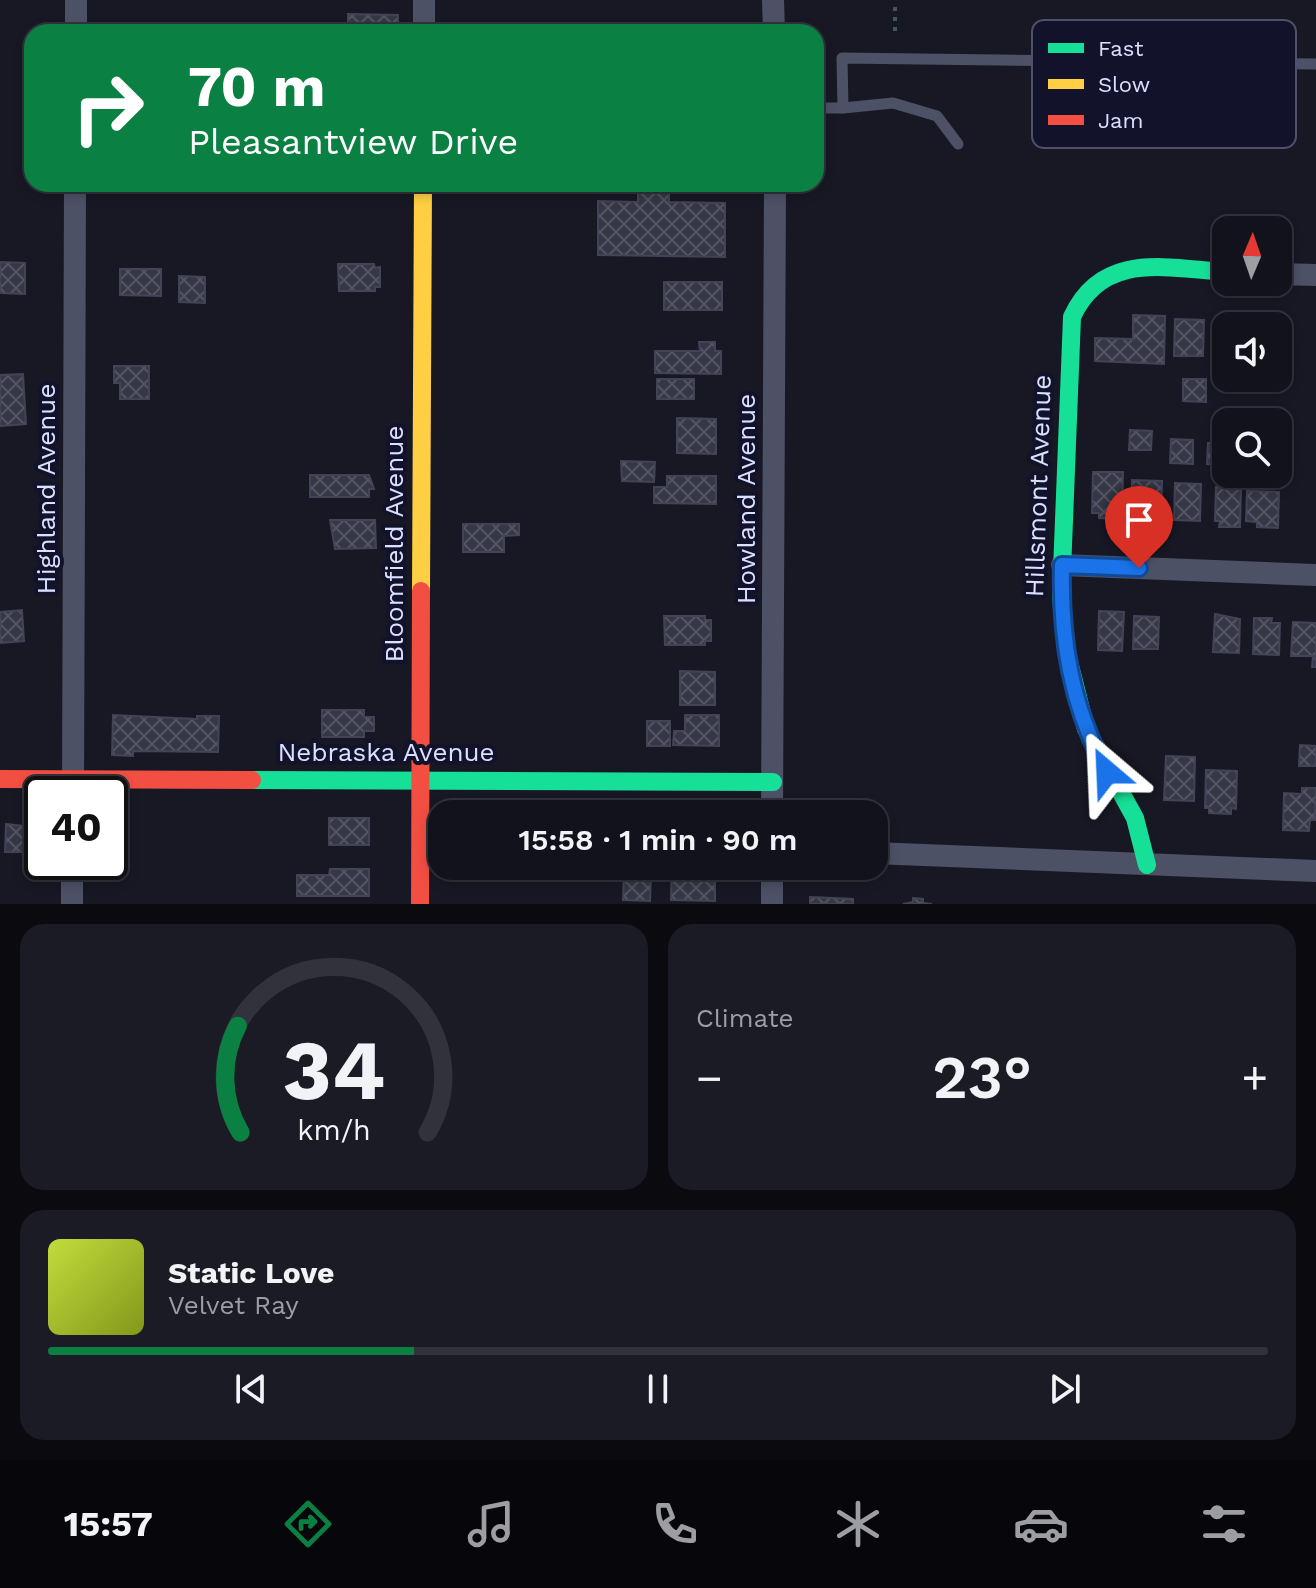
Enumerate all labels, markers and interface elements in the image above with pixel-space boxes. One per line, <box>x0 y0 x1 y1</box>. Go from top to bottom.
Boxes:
legend <box>1032 20 1296 148</box>
text: Fast <box>1098 36 1144 61</box>
text: 70 m <box>188 54 325 120</box>
icon: right <box>56 56 160 160</box>
text: Slow <box>1098 72 1150 97</box>
text: Jam <box>1098 108 1143 133</box>
text: Pleasantview Drive <box>188 121 518 163</box>
north arrow <box>1212 216 1292 296</box>
map controls <box>1212 216 1292 488</box>
button: sound <box>1212 312 1292 392</box>
street label: Hillsmont Avenue <box>1019 374 1057 598</box>
street label: Highland Avenue <box>31 384 61 594</box>
street label: Howland Avenue <box>731 394 761 604</box>
button: search <box>1212 408 1292 488</box>
street label: Bloomfield Avenue <box>379 426 409 662</box>
pin <box>1105 486 1173 568</box>
icon: arrive <box>1117 498 1161 542</box>
position arrow <box>1065 730 1149 814</box>
street label: Nebraska Avenue <box>277 737 495 767</box>
speed limit sign: 40 <box>24 776 128 880</box>
text: 15:58 · 1 min · 90 m <box>519 822 797 857</box>
text: Climate <box>696 1003 794 1033</box>
text: 34 <box>282 1022 386 1119</box>
text: 23° <box>932 1042 1032 1113</box>
text: − <box>696 1052 723 1104</box>
text: + <box>1241 1052 1268 1104</box>
text: km/h <box>297 1113 371 1147</box>
text: Static Love <box>168 1255 334 1290</box>
text: Velvet Ray <box>168 1290 299 1320</box>
icon: previous <box>229 1367 273 1411</box>
icon: pause <box>636 1367 680 1411</box>
icon: next <box>1043 1367 1087 1411</box>
icon: directions <box>280 1496 336 1552</box>
icon: music <box>463 1496 519 1552</box>
icon: phone <box>647 1496 703 1552</box>
icon: climate <box>830 1496 886 1552</box>
icon: car <box>1013 1496 1069 1552</box>
icon: filters <box>1196 1496 1252 1552</box>
text: 15:57 <box>64 1503 153 1545</box>

